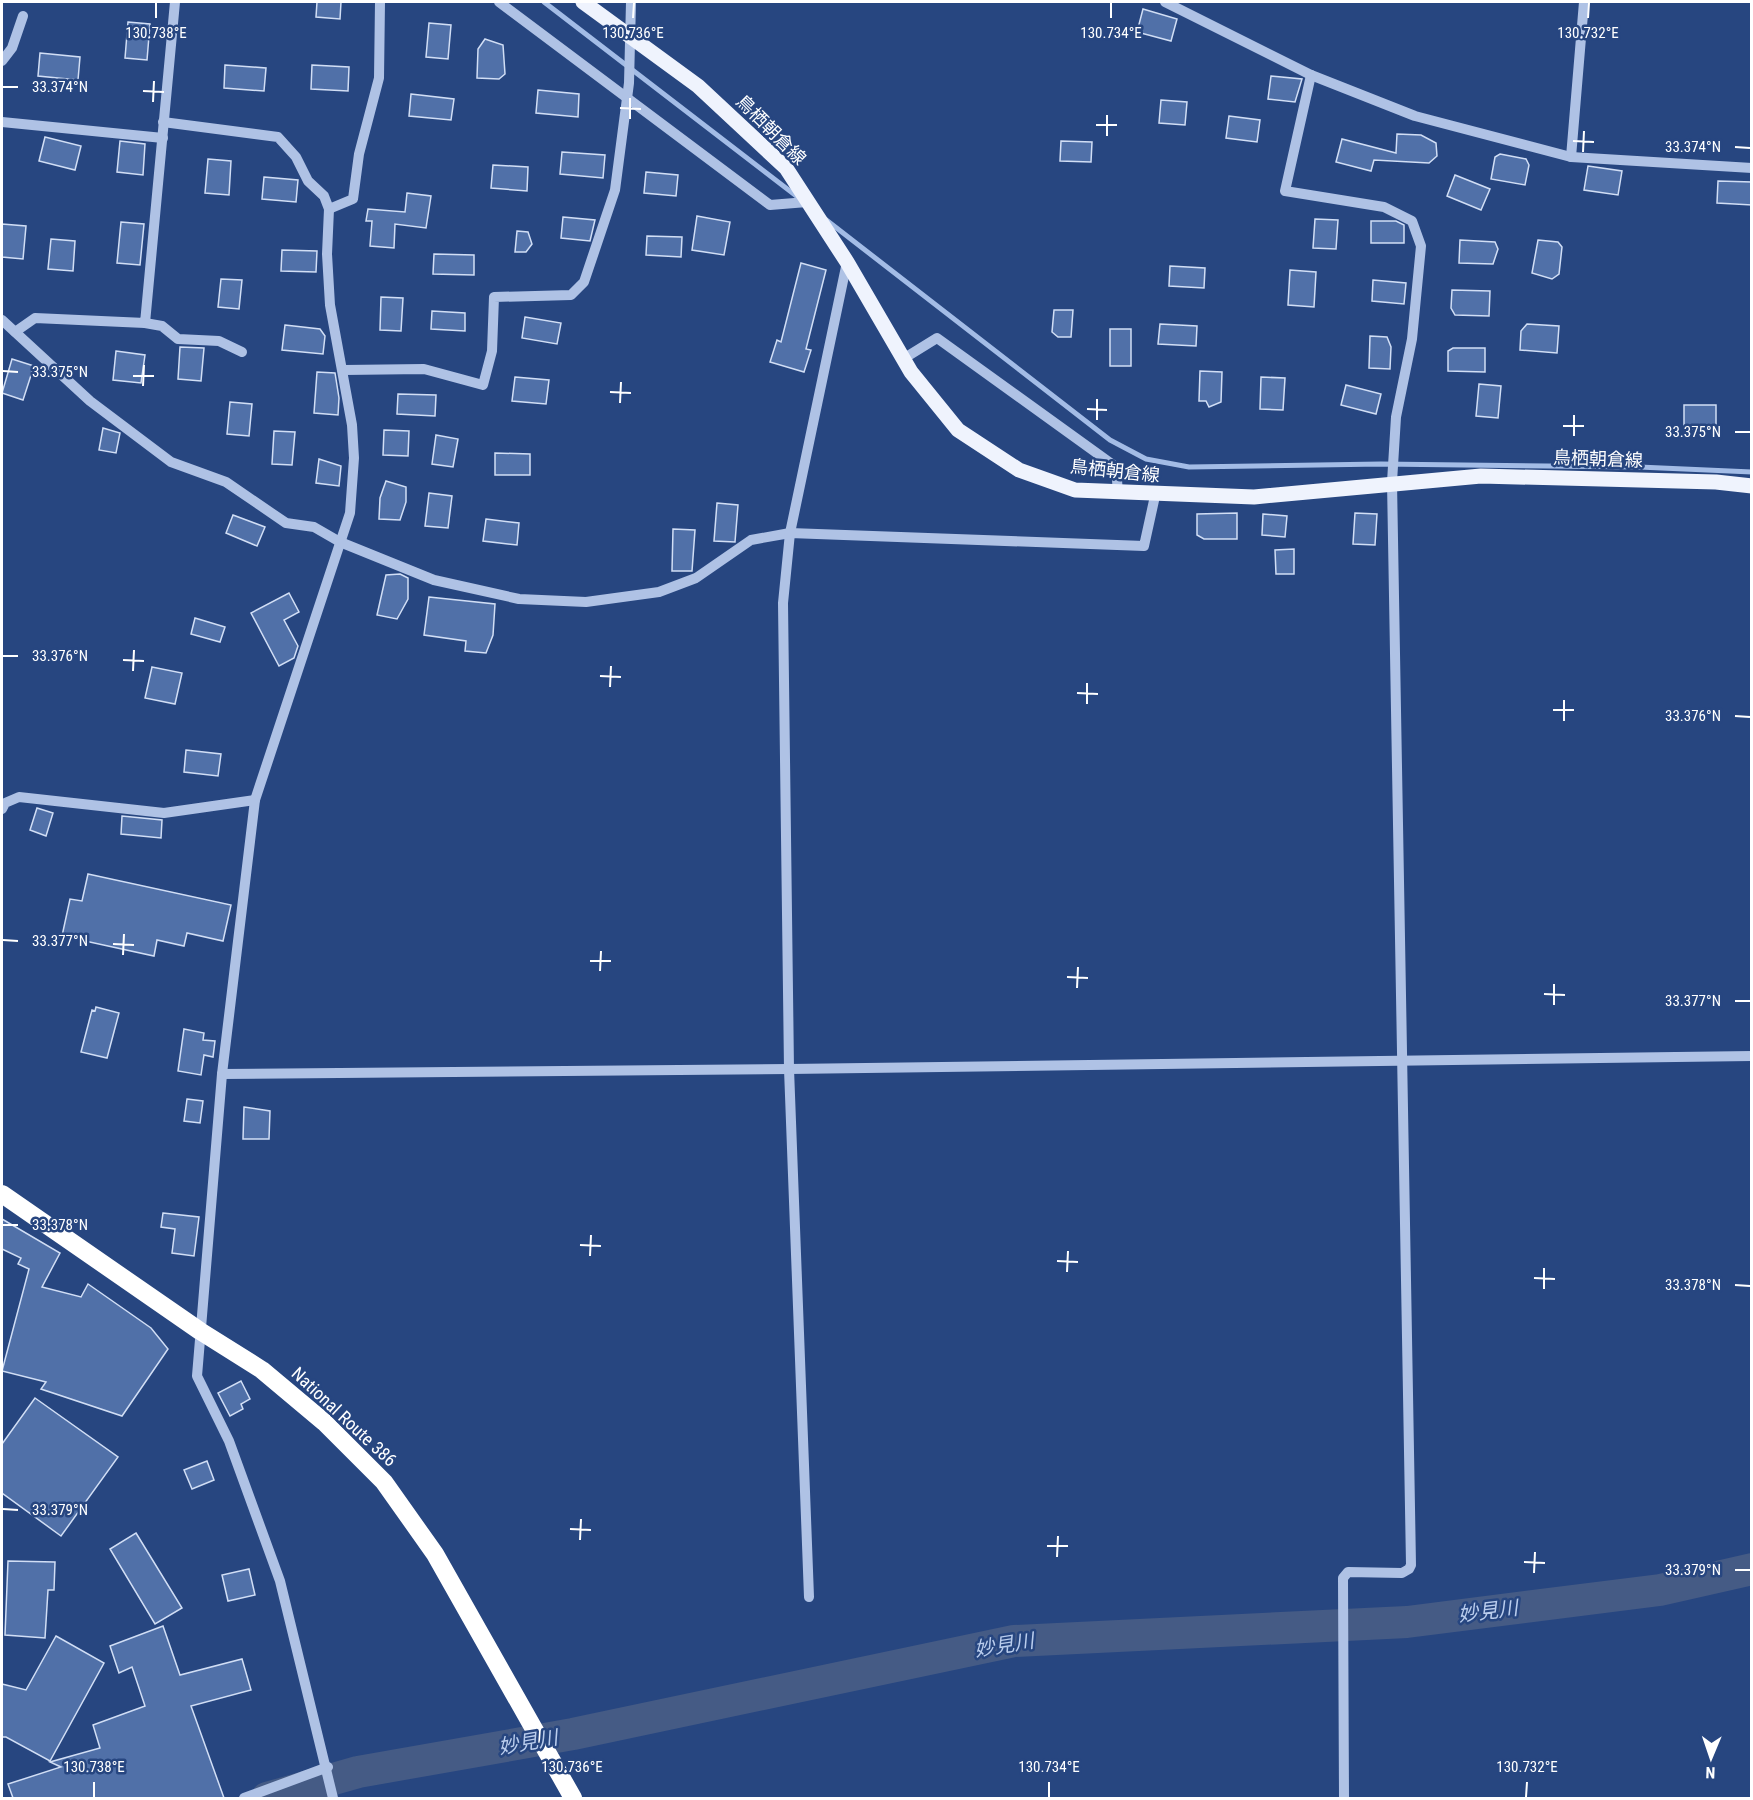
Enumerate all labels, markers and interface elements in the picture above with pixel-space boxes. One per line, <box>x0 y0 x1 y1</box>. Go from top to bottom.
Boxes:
text: 130.738°E <box>125 24 187 42</box>
text: 130.736°E <box>602 24 664 42</box>
text: 130.734°E <box>1080 24 1142 42</box>
text: 130.732°E <box>1557 24 1619 42</box>
text: 33.374°N <box>32 78 88 96</box>
street label: 鳥栖朝倉線 <box>732 90 811 169</box>
text: 33.374°N <box>1665 138 1721 156</box>
text: 33.375°N <box>32 363 88 381</box>
text: 33.375°N <box>1665 423 1721 441</box>
street label: 鳥栖朝倉線 <box>1553 446 1643 471</box>
street label: 鳥栖朝倉線 <box>1069 455 1161 486</box>
text: 33.376°N <box>32 647 88 665</box>
text: 33.376°N <box>1665 707 1721 725</box>
text: 33.377°N <box>32 932 88 950</box>
text: 33.377°N <box>1665 992 1721 1010</box>
text: 33.378°N <box>32 1216 88 1234</box>
text: 33.378°N <box>1665 1276 1721 1294</box>
street label: National Route 386 <box>288 1363 401 1471</box>
text: 33.379°N <box>32 1501 88 1519</box>
text: 33.379°N <box>1665 1561 1721 1579</box>
water label: 妙見川 <box>1457 1595 1521 1627</box>
water label: 妙見川 <box>972 1628 1037 1662</box>
water label: 妙見川 <box>496 1725 562 1759</box>
north arrow <box>1681 1728 1741 1788</box>
text: 130.738°E <box>63 1758 125 1776</box>
text: 130.736°E <box>541 1758 603 1776</box>
text: 130.734°E <box>1018 1758 1080 1776</box>
text: 130.732°E <box>1496 1758 1558 1776</box>
text: N <box>1705 1763 1716 1782</box>

